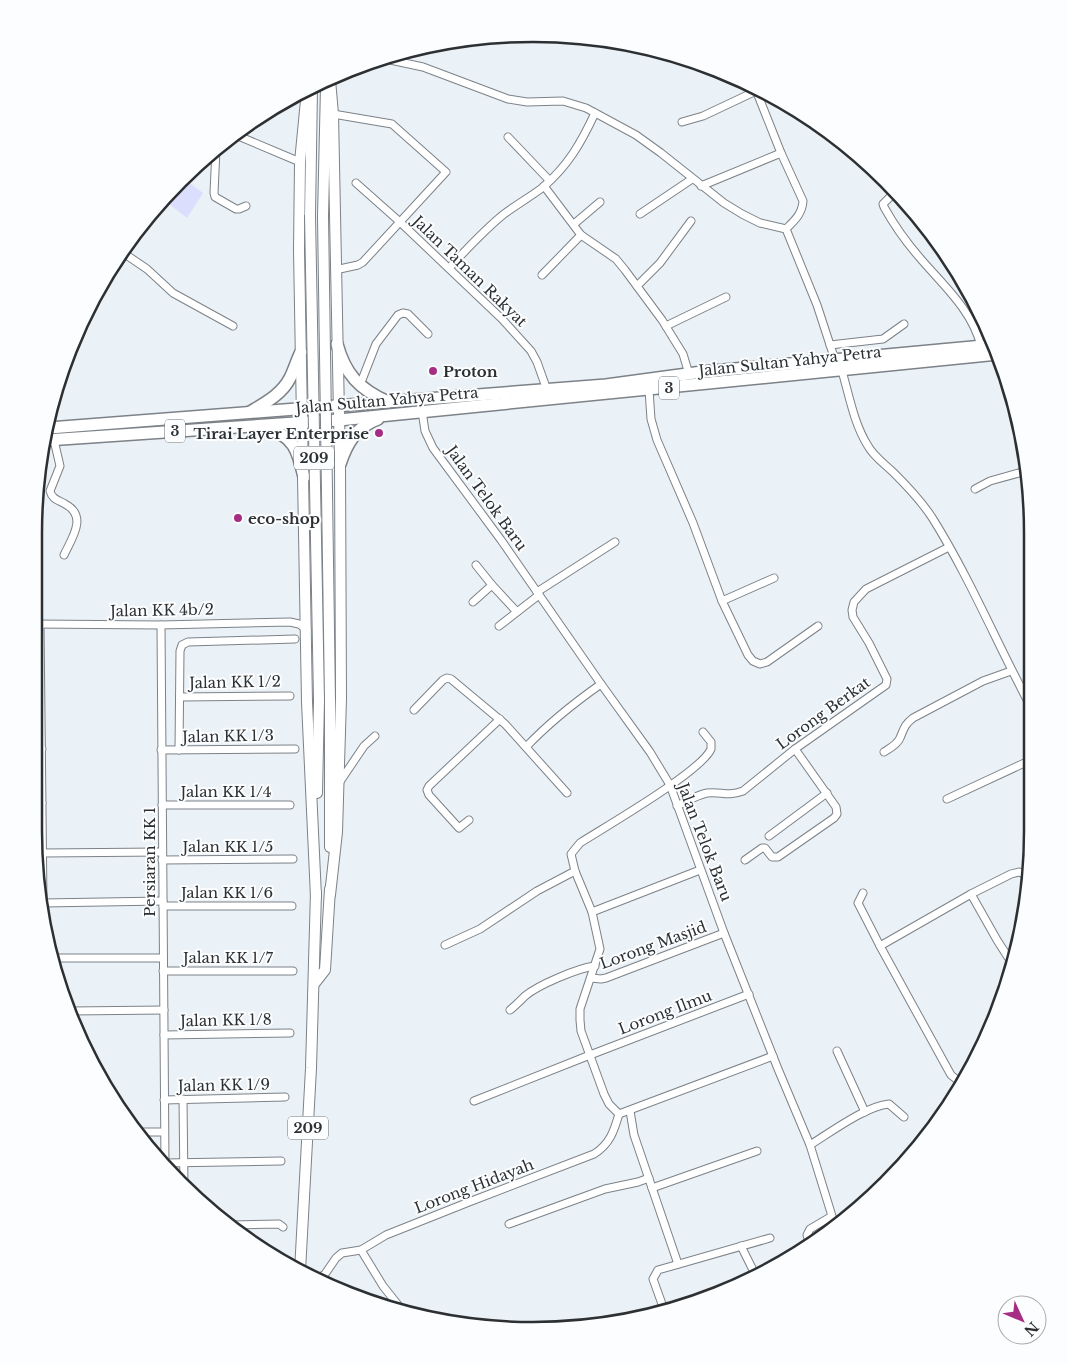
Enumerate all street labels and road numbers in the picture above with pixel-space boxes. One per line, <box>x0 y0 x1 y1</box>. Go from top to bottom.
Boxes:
street label: Jalan Taman Rakyat <box>407 210 531 331</box>
street label: Jalan Sultan Yahya Petra <box>696 342 883 380</box>
road number: 3 <box>659 376 679 399</box>
street label: Jalan Sultan Yahya Petra <box>293 382 480 418</box>
road number: 3 <box>165 420 185 442</box>
street label: Jalan Telok Baru <box>441 440 531 554</box>
road number: 209 <box>294 446 334 469</box>
street label: Jalan KK 4b/2 <box>108 600 214 620</box>
street label: Jalan KK 1/2 <box>187 672 281 692</box>
street label: Lorong Berkat <box>772 672 874 753</box>
street label: Jalan KK 1/3 <box>180 726 274 746</box>
street label: Jalan Telok Baru <box>673 778 736 904</box>
street label: Jalan KK 1/4 <box>179 782 271 801</box>
street label: Persiaran KK 1 <box>140 807 159 917</box>
street label: Jalan KK 1/5 <box>181 837 273 856</box>
street label: Jalan KK 1/6 <box>179 883 273 902</box>
street label: Lorong Masjid <box>597 917 709 973</box>
street label: Jalan KK 1/7 <box>181 948 273 967</box>
street label: Lorong Ilmu <box>616 986 714 1038</box>
street label: Jalan KK 1/8 <box>178 1010 272 1030</box>
street label: Jalan KK 1/9 <box>176 1075 270 1095</box>
road number: 209 <box>288 1116 328 1140</box>
street label: Lorong Hidayah <box>412 1155 536 1217</box>

